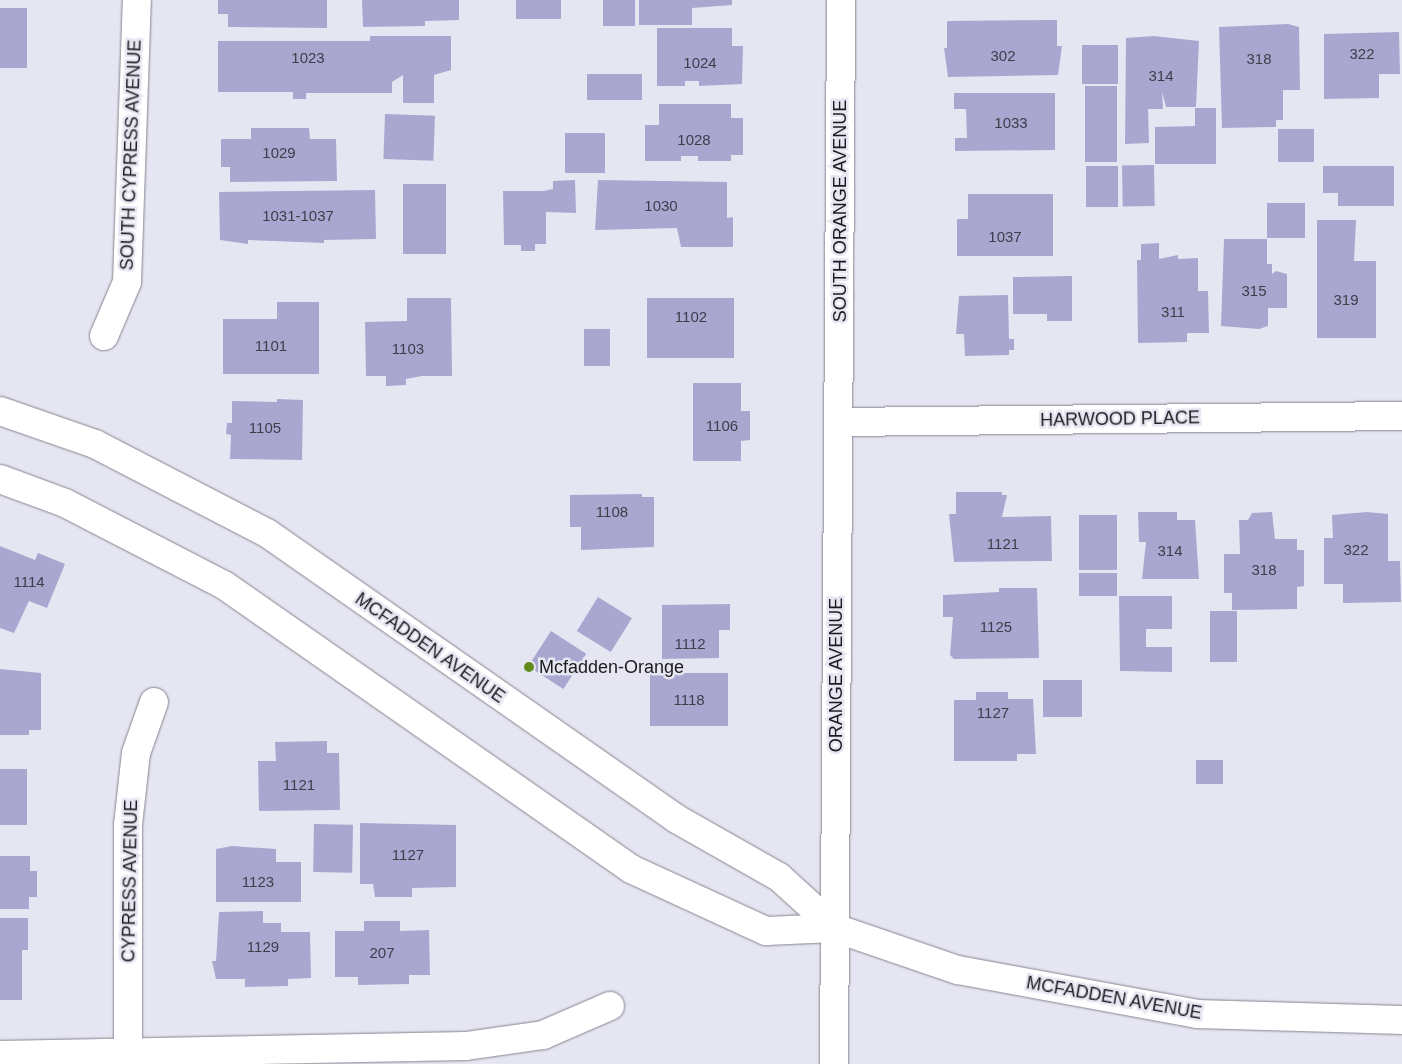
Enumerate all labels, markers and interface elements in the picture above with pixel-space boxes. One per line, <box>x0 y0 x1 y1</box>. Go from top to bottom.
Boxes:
street label: SOUTH CYPRESS AVENUE <box>116 39 146 271</box>
house number: 322 <box>1349 45 1375 63</box>
house number: 302 <box>990 47 1016 65</box>
house number: 1023 <box>291 49 325 67</box>
house number: 318 <box>1246 50 1272 68</box>
house number: 1024 <box>683 54 717 72</box>
house number: 314 <box>1148 67 1174 85</box>
street label: SOUTH ORANGE AVENUE <box>829 99 851 323</box>
house number: 1033 <box>994 114 1028 132</box>
house number: 1028 <box>677 131 711 149</box>
house number: 1029 <box>262 144 296 162</box>
house number: 1030 <box>644 197 678 215</box>
house number: 1031-1037 <box>262 207 334 225</box>
house number: 1037 <box>988 228 1022 246</box>
house number: 315 <box>1241 282 1267 300</box>
house number: 319 <box>1333 291 1359 309</box>
house number: 311 <box>1161 303 1185 321</box>
house number: 1102 <box>675 308 707 326</box>
house number: 1101 <box>255 337 287 355</box>
house number: 1103 <box>392 340 424 358</box>
street label: HARWOOD PLACE <box>1040 407 1200 431</box>
house number: 1106 <box>706 417 738 435</box>
house number: 1105 <box>249 419 281 437</box>
house number: 1108 <box>596 503 628 521</box>
house number: 1121 <box>987 535 1019 553</box>
house number: 322 <box>1343 541 1369 559</box>
house number: 314 <box>1157 542 1183 560</box>
house number: 318 <box>1251 561 1277 579</box>
house number: 1114 <box>13 573 45 591</box>
street label: MCFADDEN AVENUE <box>351 588 509 708</box>
street label: ORANGE AVENUE <box>825 597 847 753</box>
house number: 1125 <box>980 618 1012 636</box>
house number: 1112 <box>674 635 706 653</box>
place label: Mcfadden-Orange <box>539 656 684 678</box>
marker: Mcfadden-Orange <box>523 661 535 673</box>
house number: 1118 <box>673 691 705 709</box>
house number: 1127 <box>977 704 1009 722</box>
house number: 1121 <box>283 776 315 794</box>
street label: CYPRESS AVENUE <box>118 799 142 963</box>
house number: 1127 <box>392 846 424 864</box>
house number: 1123 <box>242 873 274 891</box>
house number: 1129 <box>247 938 279 956</box>
house number: 207 <box>369 944 395 962</box>
street label: MCFADDEN AVENUE <box>1024 972 1204 1024</box>

